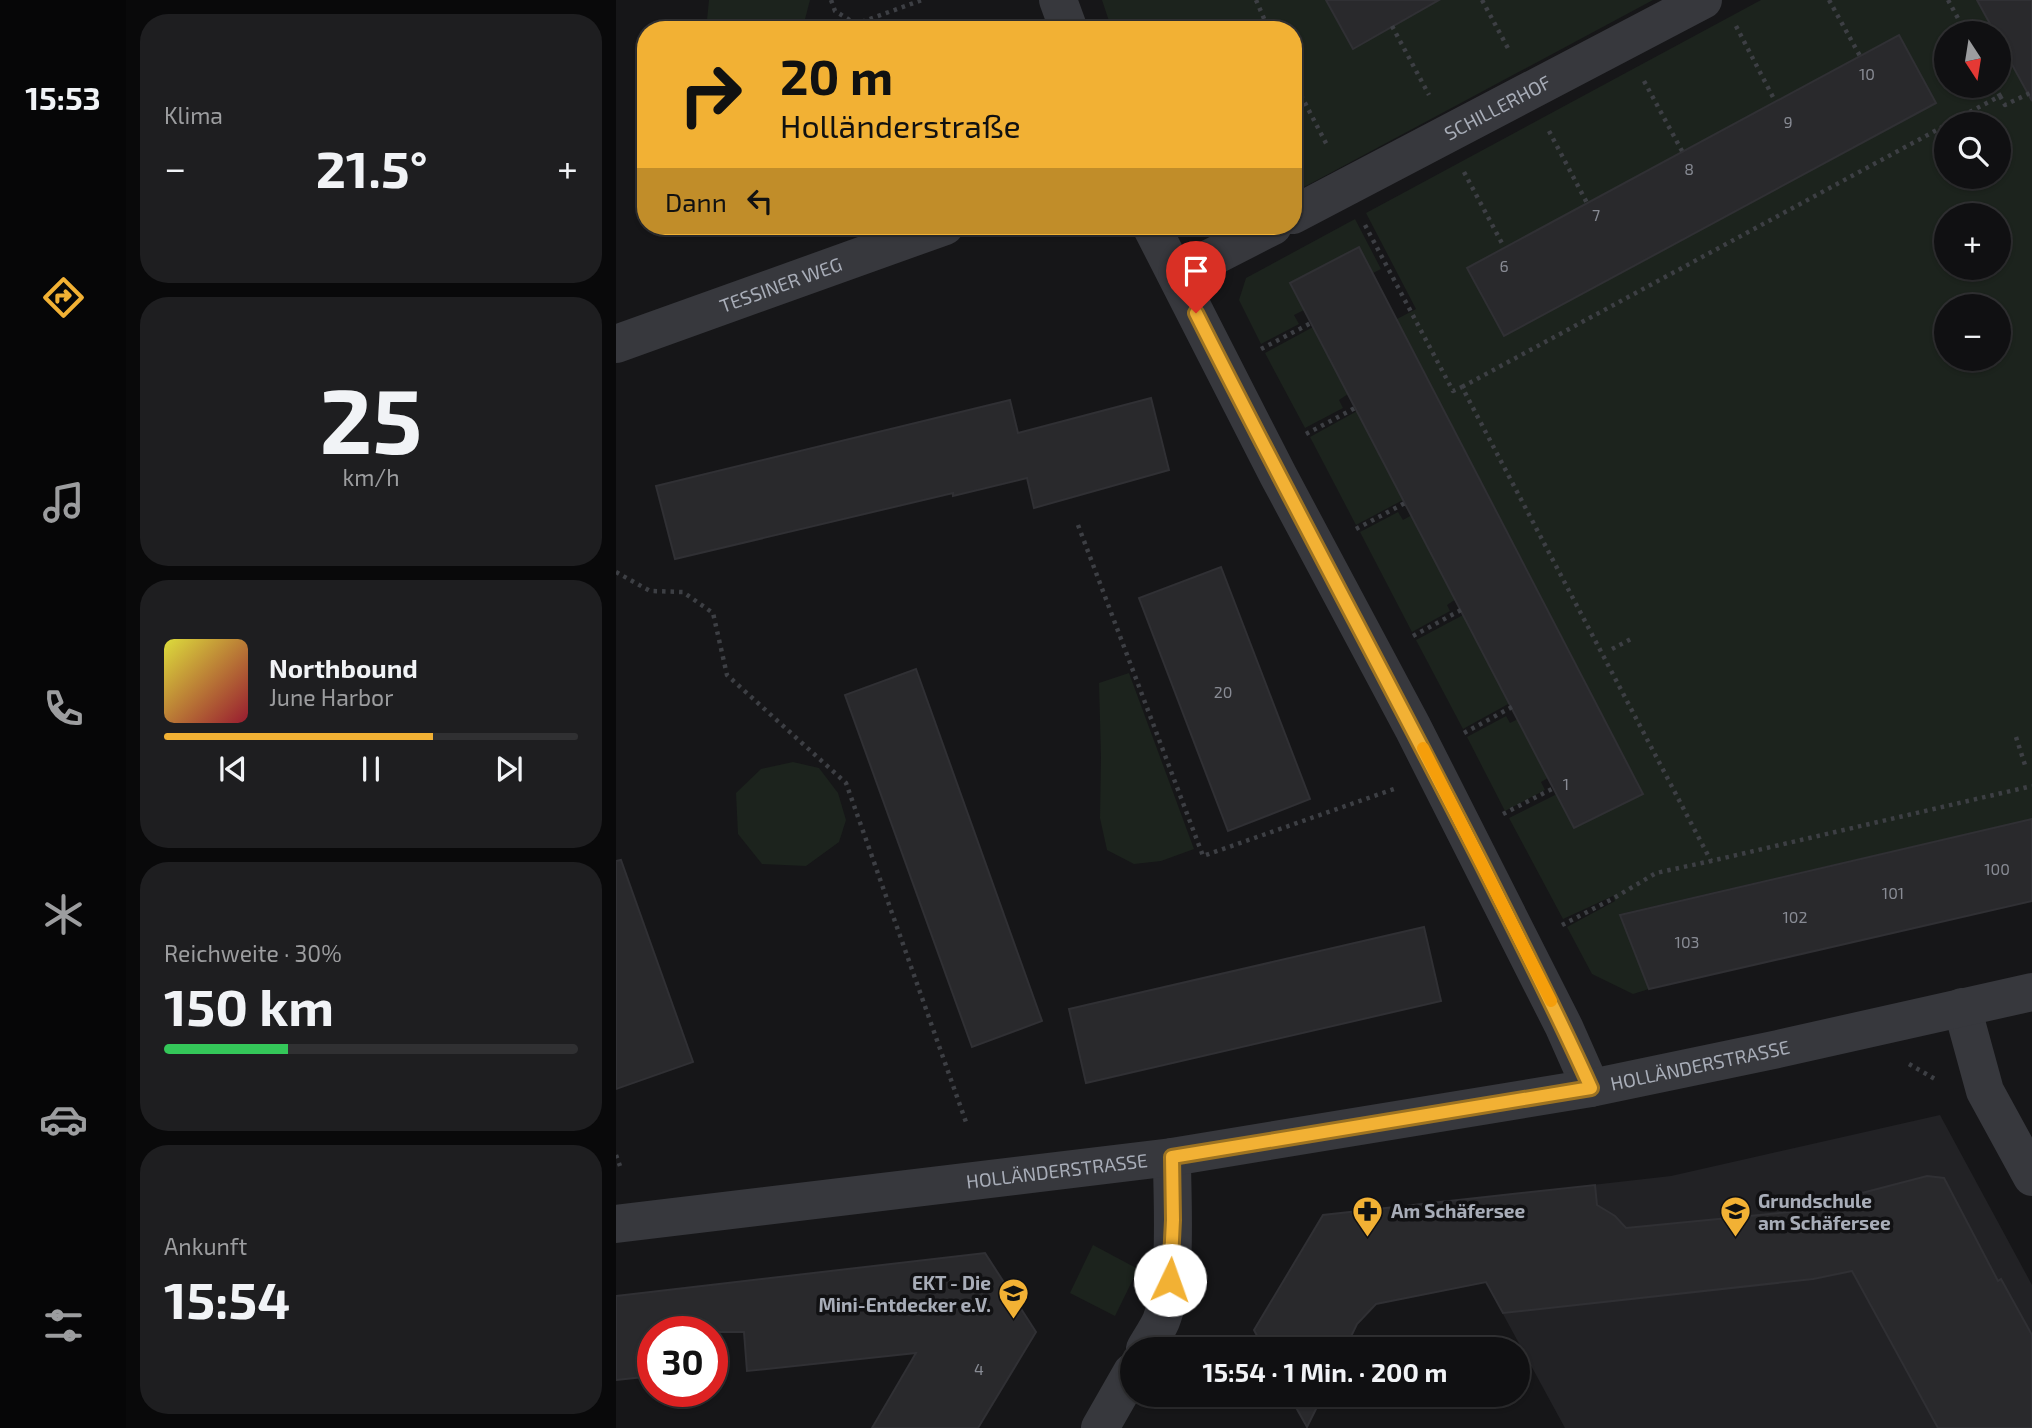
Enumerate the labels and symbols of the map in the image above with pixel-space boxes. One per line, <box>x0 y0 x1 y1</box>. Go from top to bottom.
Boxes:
north arrow <box>1934 21 2011 98</box>
house number: 10 <box>1859 64 1875 83</box>
street label: SCHILLERHOF <box>1440 70 1554 145</box>
house number: 9 <box>1783 112 1793 131</box>
house number: 8 <box>1684 159 1694 178</box>
house number: 7 <box>1592 205 1600 224</box>
pin <box>1166 241 1226 313</box>
street label: TESSINER WEG <box>716 252 845 317</box>
house number: 6 <box>1499 256 1509 275</box>
house number: 20 <box>1214 682 1232 701</box>
house number: 1 <box>1563 774 1569 793</box>
house number: 100 <box>1984 859 2010 878</box>
house number: 101 <box>1882 883 1904 902</box>
house number: 102 <box>1782 907 1808 926</box>
house number: 103 <box>1675 932 1699 951</box>
street label: HOLLÄNDERSTRASSE <box>1608 1035 1792 1095</box>
street label: HOLLÄNDERSTRASSE <box>965 1148 1149 1193</box>
place label: Grundschule am Schäfersee <box>1758 1189 1891 1234</box>
pharmacy icon: Am Schäfersee <box>1351 1194 1385 1238</box>
school or university icon: Grundschule am Schäfersee <box>1718 1195 1752 1239</box>
place label: Am Schäfersee <box>1391 1199 1526 1222</box>
position arrow <box>1133 1243 1207 1317</box>
place label: EKT - Die Mini-Entdecker e.V. <box>818 1271 991 1316</box>
school or university icon: EKT - Die Mini-Entdecker e.V. <box>997 1277 1031 1321</box>
speed limit sign: 30 <box>637 1316 728 1407</box>
house number: 4 <box>974 1359 984 1378</box>

